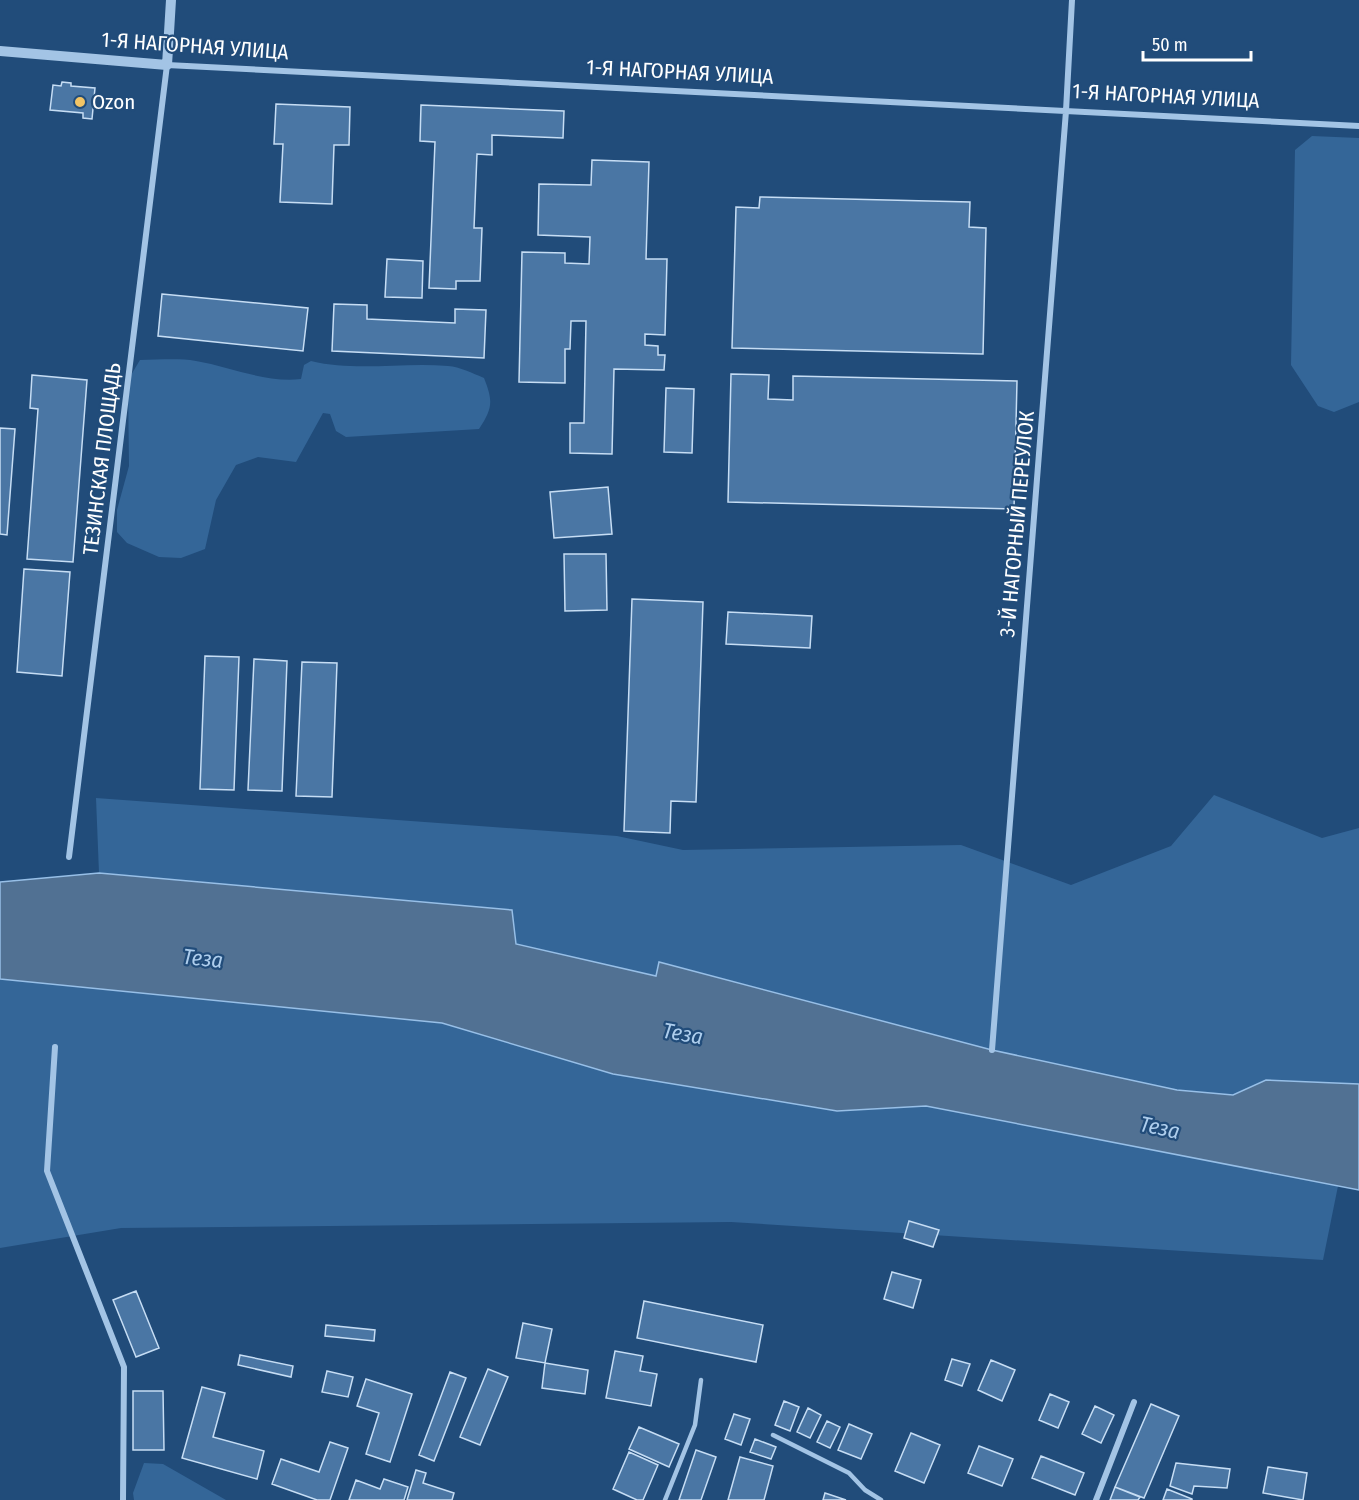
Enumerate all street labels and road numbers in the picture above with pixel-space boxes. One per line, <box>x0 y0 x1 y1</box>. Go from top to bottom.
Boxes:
street label: 1-Я НАГОРНАЯ УЛИЦА <box>101 26 289 66</box>
street label: 1-Я НАГОРНАЯ УЛИЦА <box>586 54 774 90</box>
street label: 1-Я НАГОРНАЯ УЛИЦА <box>1072 78 1260 114</box>
street label: ТЕЗИНСКАЯ ПЛОЩАДЬ <box>77 361 127 557</box>
street label: 3-Й НАГОРНЫЙ ПЕРЕУЛОК <box>994 409 1040 638</box>

